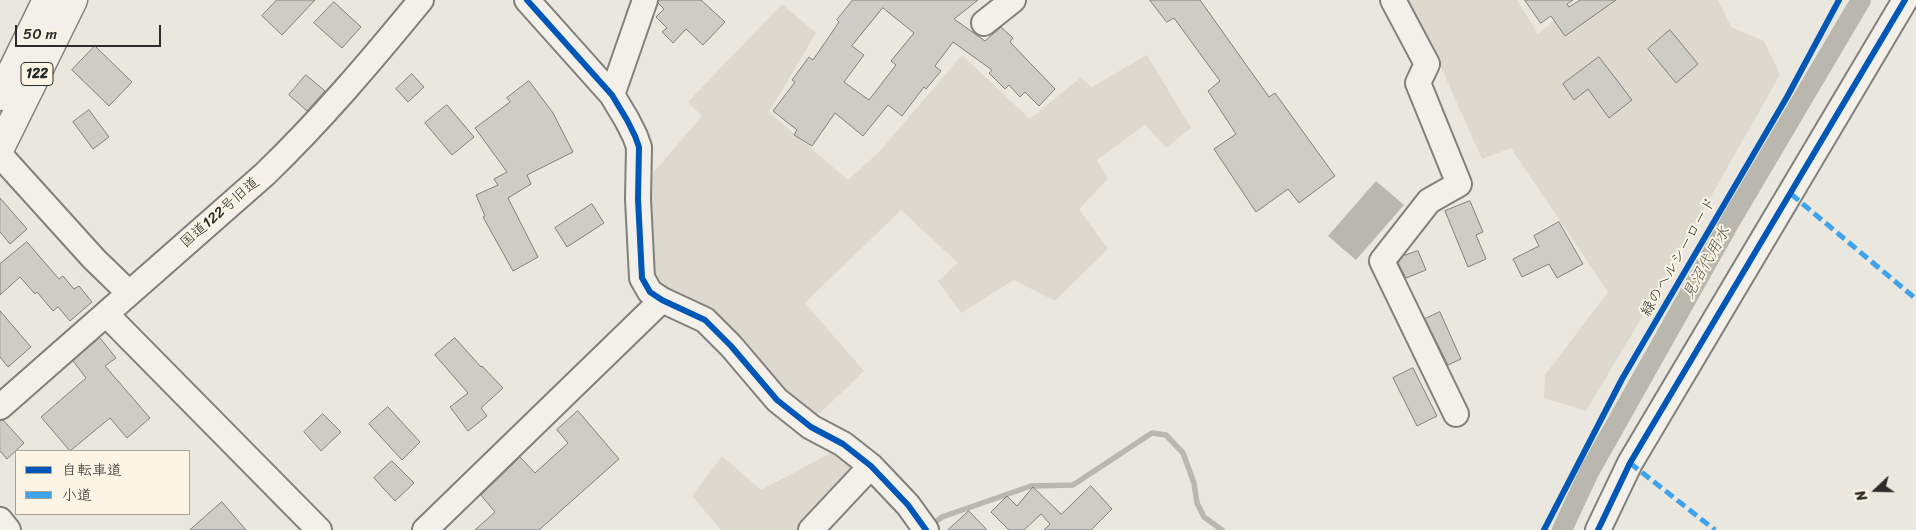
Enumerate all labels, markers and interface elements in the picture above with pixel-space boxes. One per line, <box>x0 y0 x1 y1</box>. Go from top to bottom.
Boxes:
scale bar <box>18 15 164 47</box>
text: 50 m <box>23 21 57 47</box>
road number: 122 <box>21 62 53 86</box>
street label: 国道122号旧道 <box>177 174 263 252</box>
street label: 緑のヘルシーロード <box>1637 194 1721 320</box>
water label: 見沼代用水 <box>1679 223 1735 303</box>
legend <box>15 450 190 515</box>
text: 自転車道 <box>62 457 122 483</box>
north arrow <box>1851 465 1901 515</box>
text: 小道 <box>62 482 92 508</box>
text: N <box>1848 487 1875 505</box>

